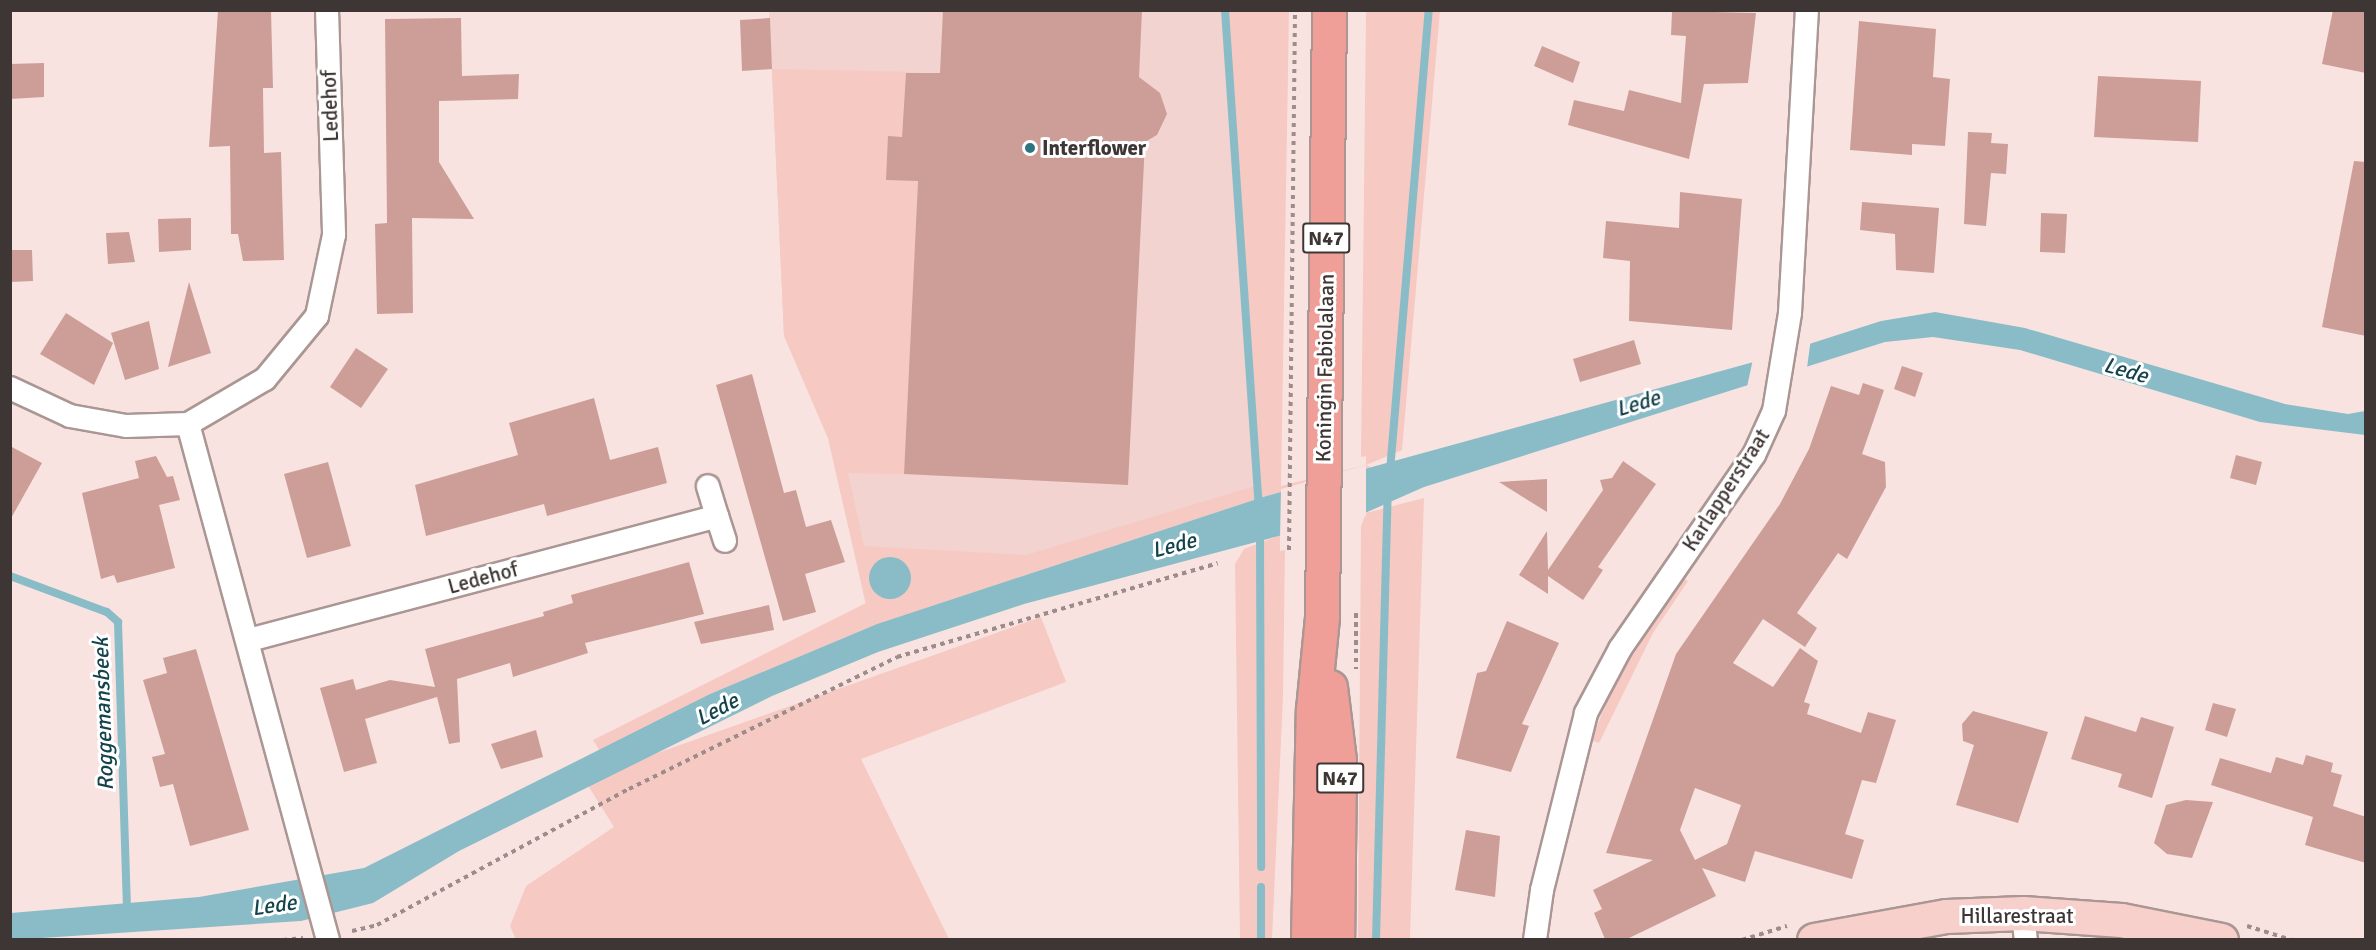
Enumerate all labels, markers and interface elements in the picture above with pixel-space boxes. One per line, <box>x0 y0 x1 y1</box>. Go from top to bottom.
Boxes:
street label: Ledehof <box>316 70 344 142</box>
place label: Interflower <box>1042 135 1146 161</box>
marker: Interflower <box>1023 141 1037 155</box>
road number: N47 <box>1302 221 1350 255</box>
street label: Koningin Fabiolalaan <box>1311 273 1339 463</box>
water label: Lede <box>2101 351 2151 389</box>
water label: Lede <box>1613 384 1663 422</box>
street label: Karlapperstraat <box>1677 424 1775 556</box>
water label: Lede <box>1149 526 1199 564</box>
street label: Ledehof <box>445 557 521 599</box>
water label: Roggemansbeek <box>87 637 119 791</box>
water label: Lede <box>691 687 743 731</box>
road number: N47 <box>1316 761 1364 795</box>
water label: Lede <box>250 889 298 921</box>
street label: Hillarestraat <box>1960 903 2074 929</box>

